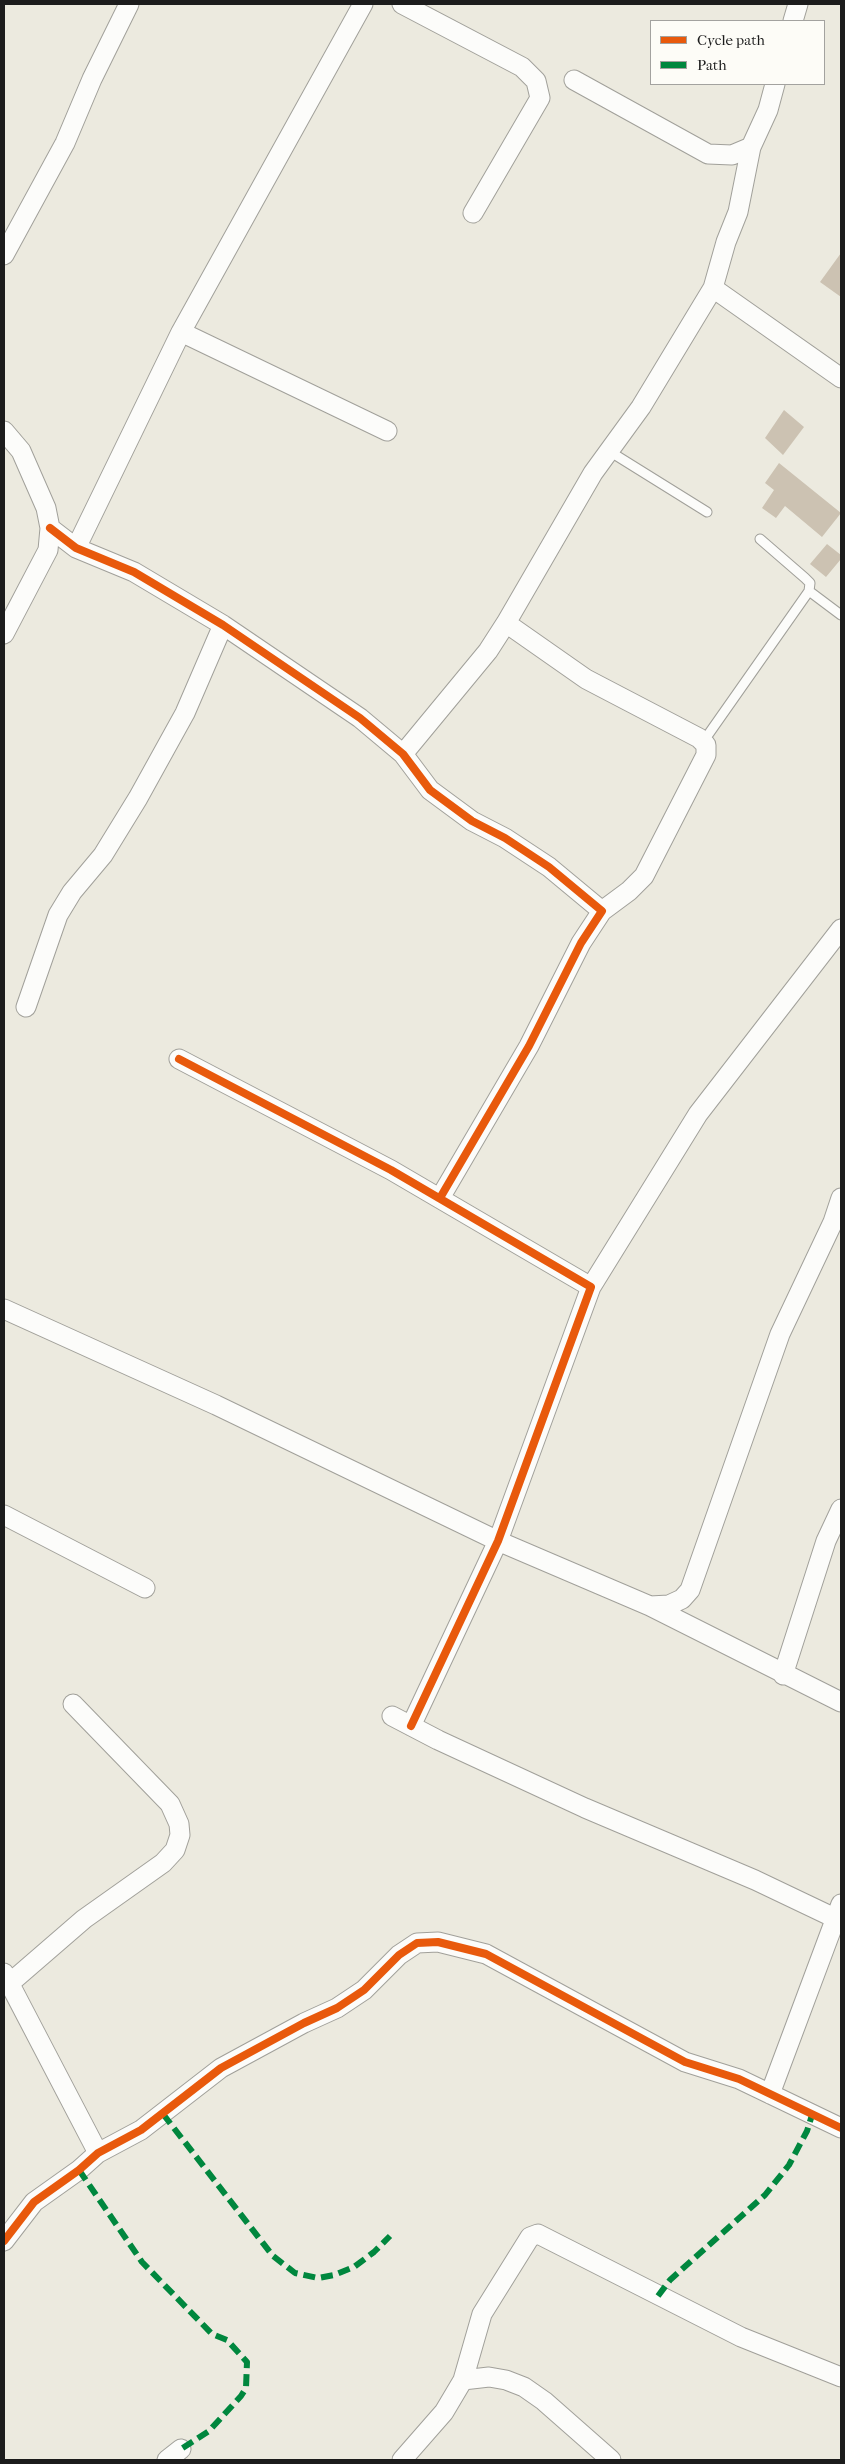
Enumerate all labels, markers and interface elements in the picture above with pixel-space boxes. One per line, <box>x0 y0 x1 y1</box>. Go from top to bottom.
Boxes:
legend <box>650 20 825 85</box>
text: Cycle path <box>697 31 765 49</box>
text: Path <box>697 56 727 74</box>

